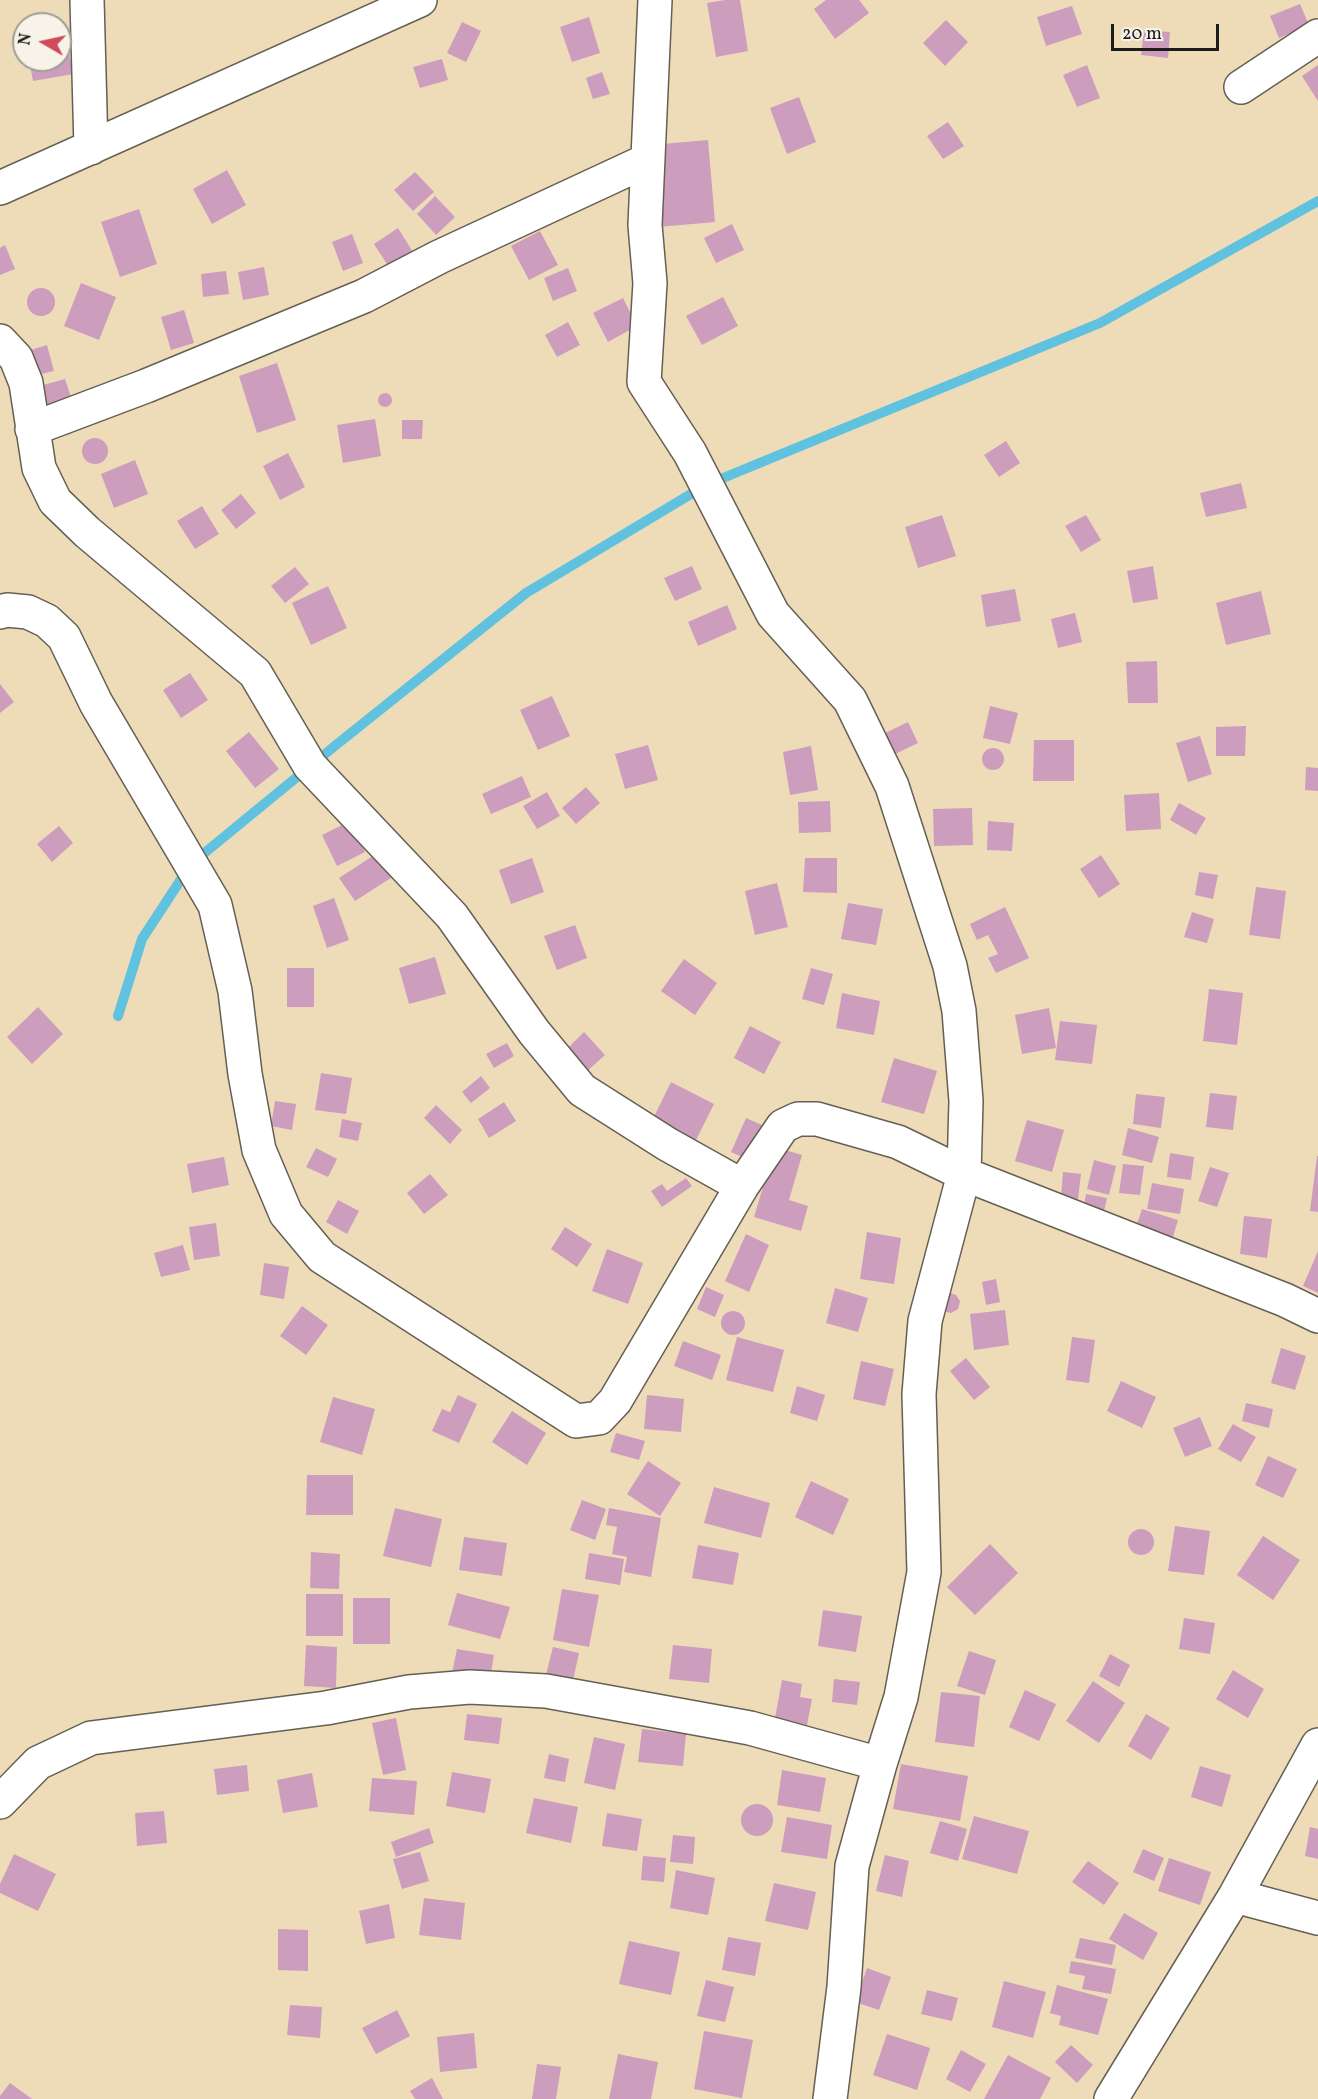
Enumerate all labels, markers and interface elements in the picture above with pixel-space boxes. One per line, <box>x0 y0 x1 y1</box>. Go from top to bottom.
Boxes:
north arrow <box>12 12 72 72</box>
scale bar <box>1114 12 1222 50</box>
text: 20 m <box>1122 22 1162 47</box>
text: N <box>14 32 38 47</box>

